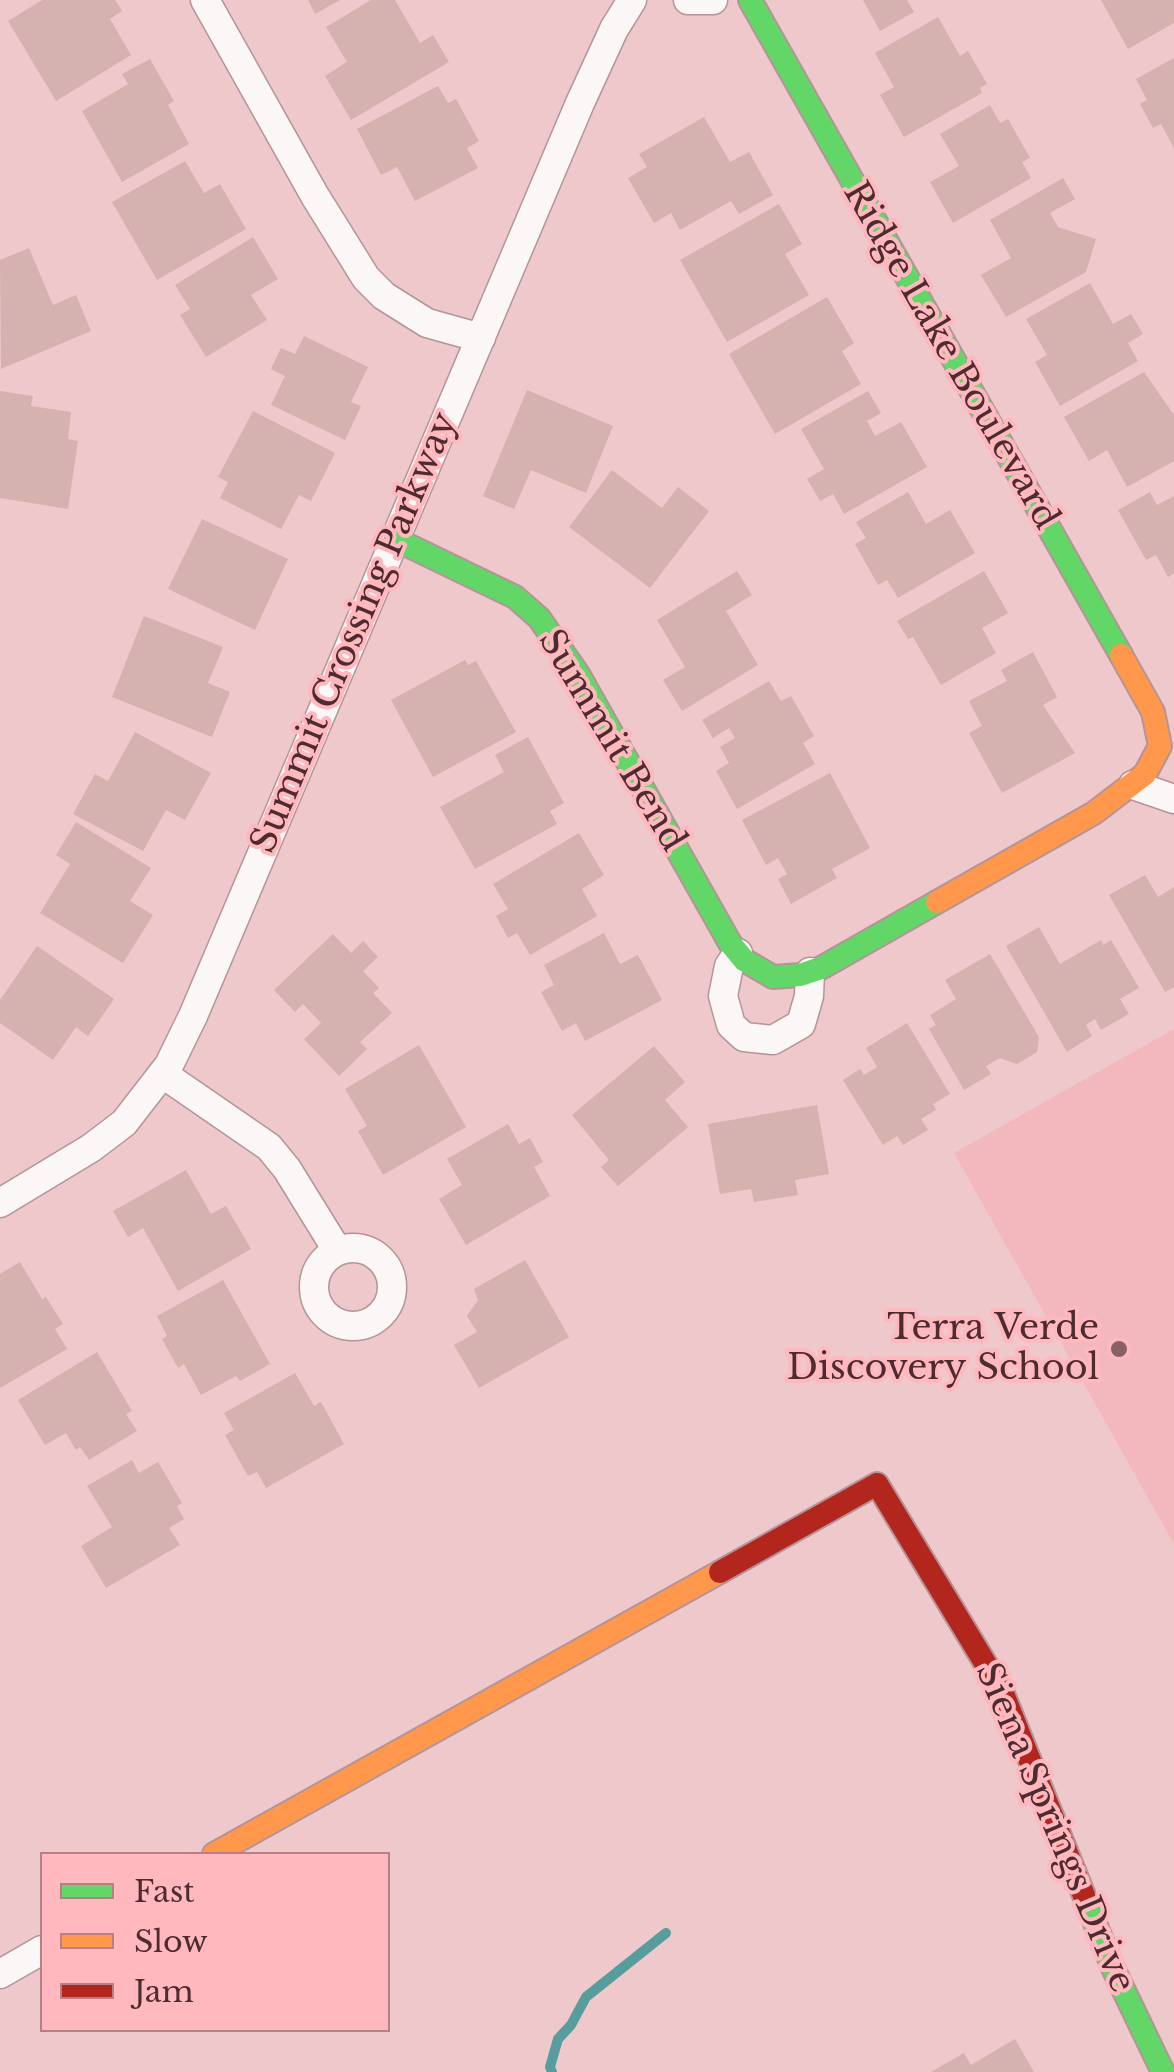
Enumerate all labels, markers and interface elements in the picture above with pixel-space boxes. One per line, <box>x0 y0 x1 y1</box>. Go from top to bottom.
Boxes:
street label: Ridge Lake Boulevard <box>833 175 1067 537</box>
street label: Summit Crossing Parkway <box>243 407 467 859</box>
street label: Summit Bend <box>528 623 694 859</box>
place label: Terra Verde Discovery School <box>787 1308 1099 1390</box>
marker: Terra Verde Discovery School <box>1108 1338 1130 1360</box>
street label: Siena Springs Drive <box>966 1657 1142 1999</box>
legend <box>40 1852 390 2032</box>
text: Fast <box>134 1873 195 1910</box>
text: Slow <box>134 1923 208 1960</box>
text: Jam <box>134 1973 194 2010</box>

